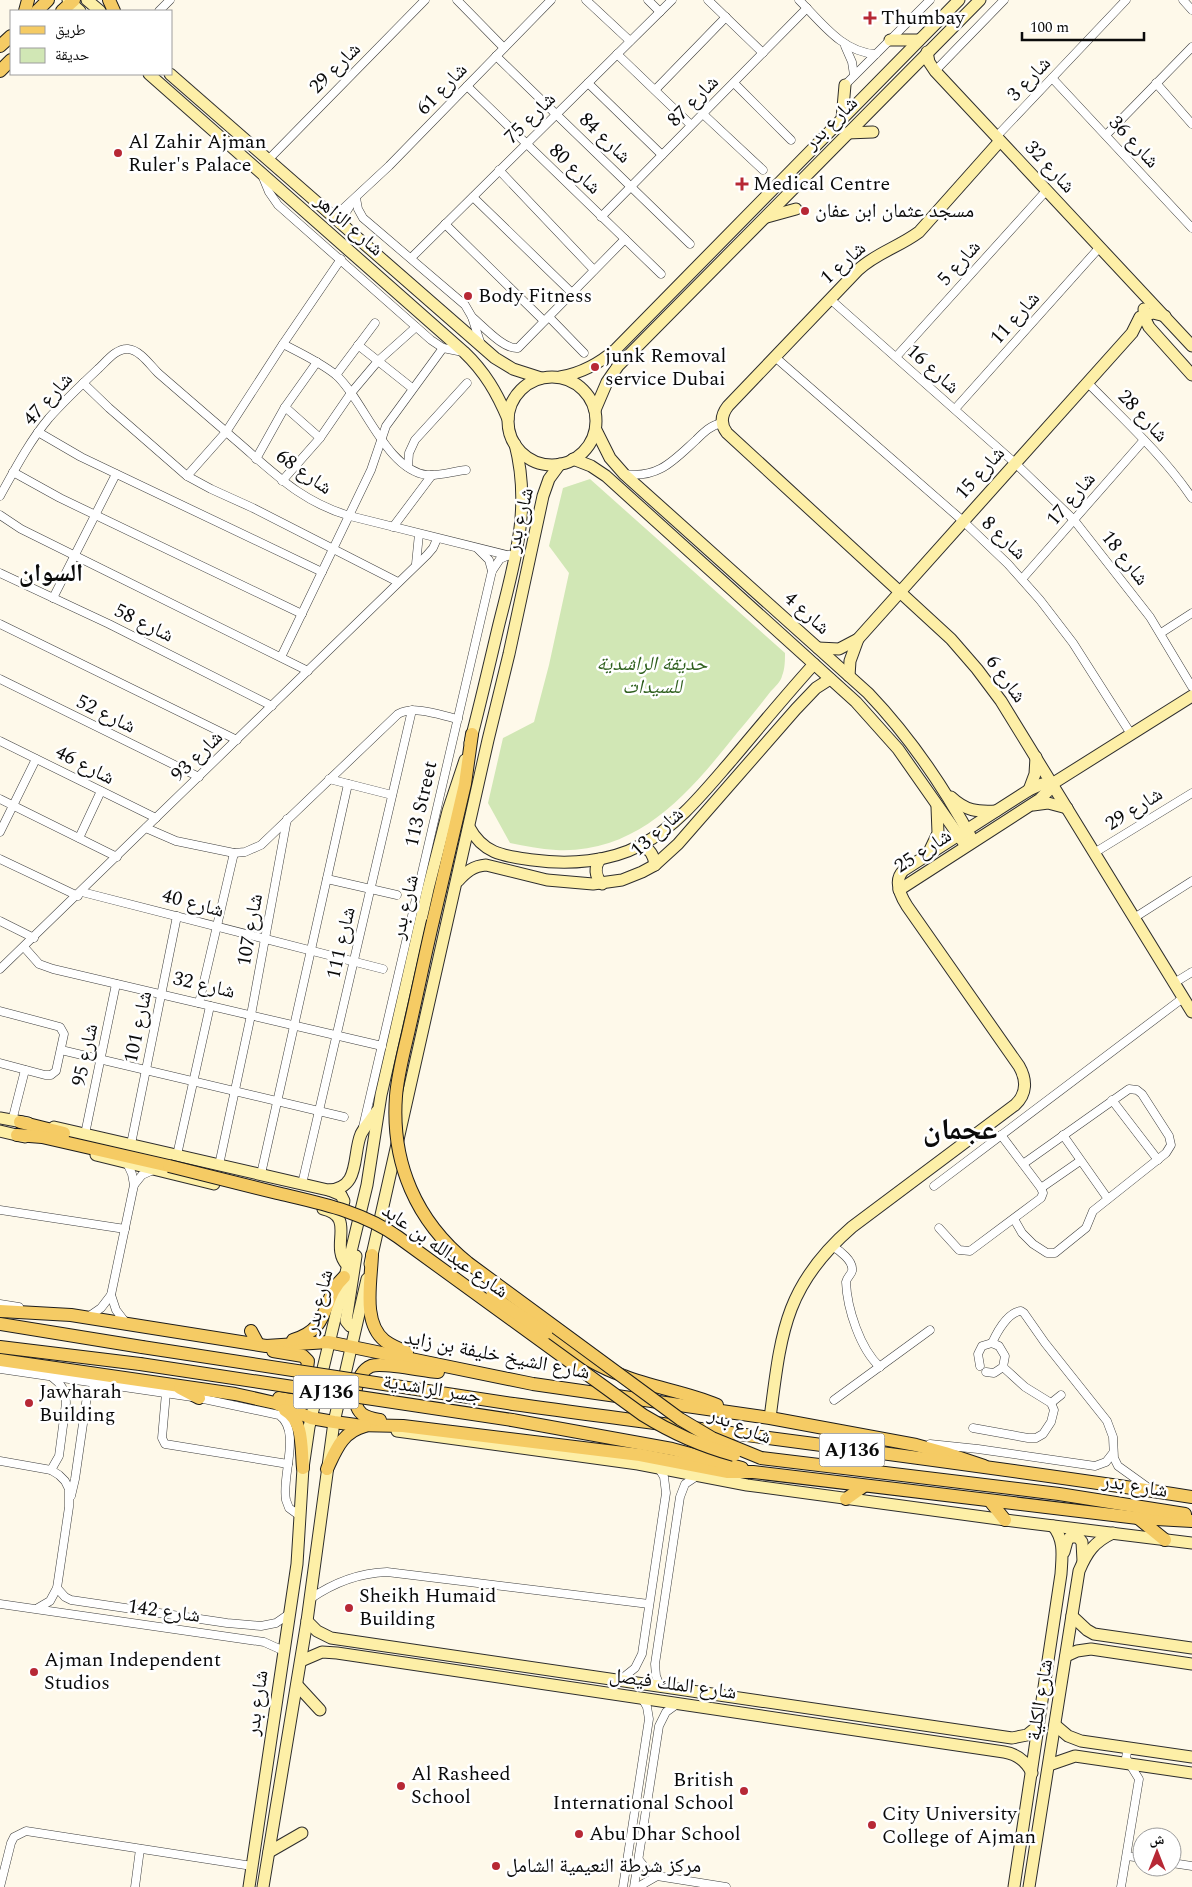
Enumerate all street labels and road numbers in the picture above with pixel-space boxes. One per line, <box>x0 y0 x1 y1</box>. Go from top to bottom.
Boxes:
street label: شارع 29 <box>302 35 368 101</box>
street label: شارع 3 <box>1000 50 1058 108</box>
street label: شارع 61 <box>409 56 475 122</box>
street label: شارع 87 <box>660 68 726 134</box>
street label: شارع 75 <box>497 85 563 151</box>
street label: شارع بدر <box>796 89 865 158</box>
street label: شارع 84 <box>572 105 638 171</box>
street label: شارع 36 <box>1102 109 1166 175</box>
street label: شارع 32 <box>1018 134 1082 200</box>
street label: شارع 80 <box>542 136 608 202</box>
street label: شارع الزاهر <box>307 186 390 264</box>
street label: شارع 5 <box>930 233 988 293</box>
street label: شارع 1 <box>813 234 873 292</box>
street label: شارع 11 <box>983 285 1047 351</box>
street label: شارع 16 <box>900 337 966 401</box>
street label: شارع 47 <box>16 366 80 432</box>
street label: شارع 28 <box>1111 383 1175 449</box>
street label: شارع 15 <box>948 440 1012 506</box>
street label: شارع 68 <box>270 442 338 502</box>
street label: شارع 17 <box>1039 465 1103 533</box>
street label: شارع بدر <box>498 485 542 556</box>
street label: شارع 8 <box>975 509 1033 567</box>
street label: شارع 18 <box>1094 524 1156 592</box>
street label: شارع 4 <box>777 584 837 642</box>
street label: شارع 58 <box>109 596 179 650</box>
street label: شارع 6 <box>978 649 1034 709</box>
street label: شارع 52 <box>71 687 141 741</box>
street label: شارع 93 <box>164 723 230 789</box>
street label: شارع 46 <box>50 737 120 793</box>
street label: 113 Street <box>397 758 445 850</box>
street label: شارع 29 <box>1099 780 1169 838</box>
street label: شارع 13 <box>624 800 690 864</box>
street label: شارع 25 <box>888 821 958 881</box>
street label: شارع بدر <box>383 872 427 943</box>
street label: شارع 40 <box>159 880 227 926</box>
street label: شارع 107 <box>229 891 271 969</box>
street label: شارع 111 <box>318 904 364 982</box>
street label: شارع 32 <box>170 963 238 1007</box>
street label: شارع 101 <box>116 988 160 1066</box>
street label: شارع 95 <box>64 1021 106 1089</box>
street label: شارع عبدالله بن عابد <box>375 1196 515 1306</box>
street label: شارع بدر <box>296 1266 342 1338</box>
street label: شارع الشيخ خليفة بن زايد <box>402 1322 592 1388</box>
street label: جسر الراشدية <box>381 1366 484 1412</box>
road number: AJ136 <box>294 1375 358 1408</box>
street label: شارع بدر <box>703 1399 776 1452</box>
road number: AJ136 <box>820 1434 884 1466</box>
street label: شارع بدر <box>1099 1466 1170 1506</box>
street label: شارع 142 <box>126 1591 202 1631</box>
street label: شارع الكلية <box>1019 1657 1061 1743</box>
street label: شارع الملك فيصل <box>608 1660 738 1708</box>
street label: شارع بدر <box>237 1668 276 1739</box>

